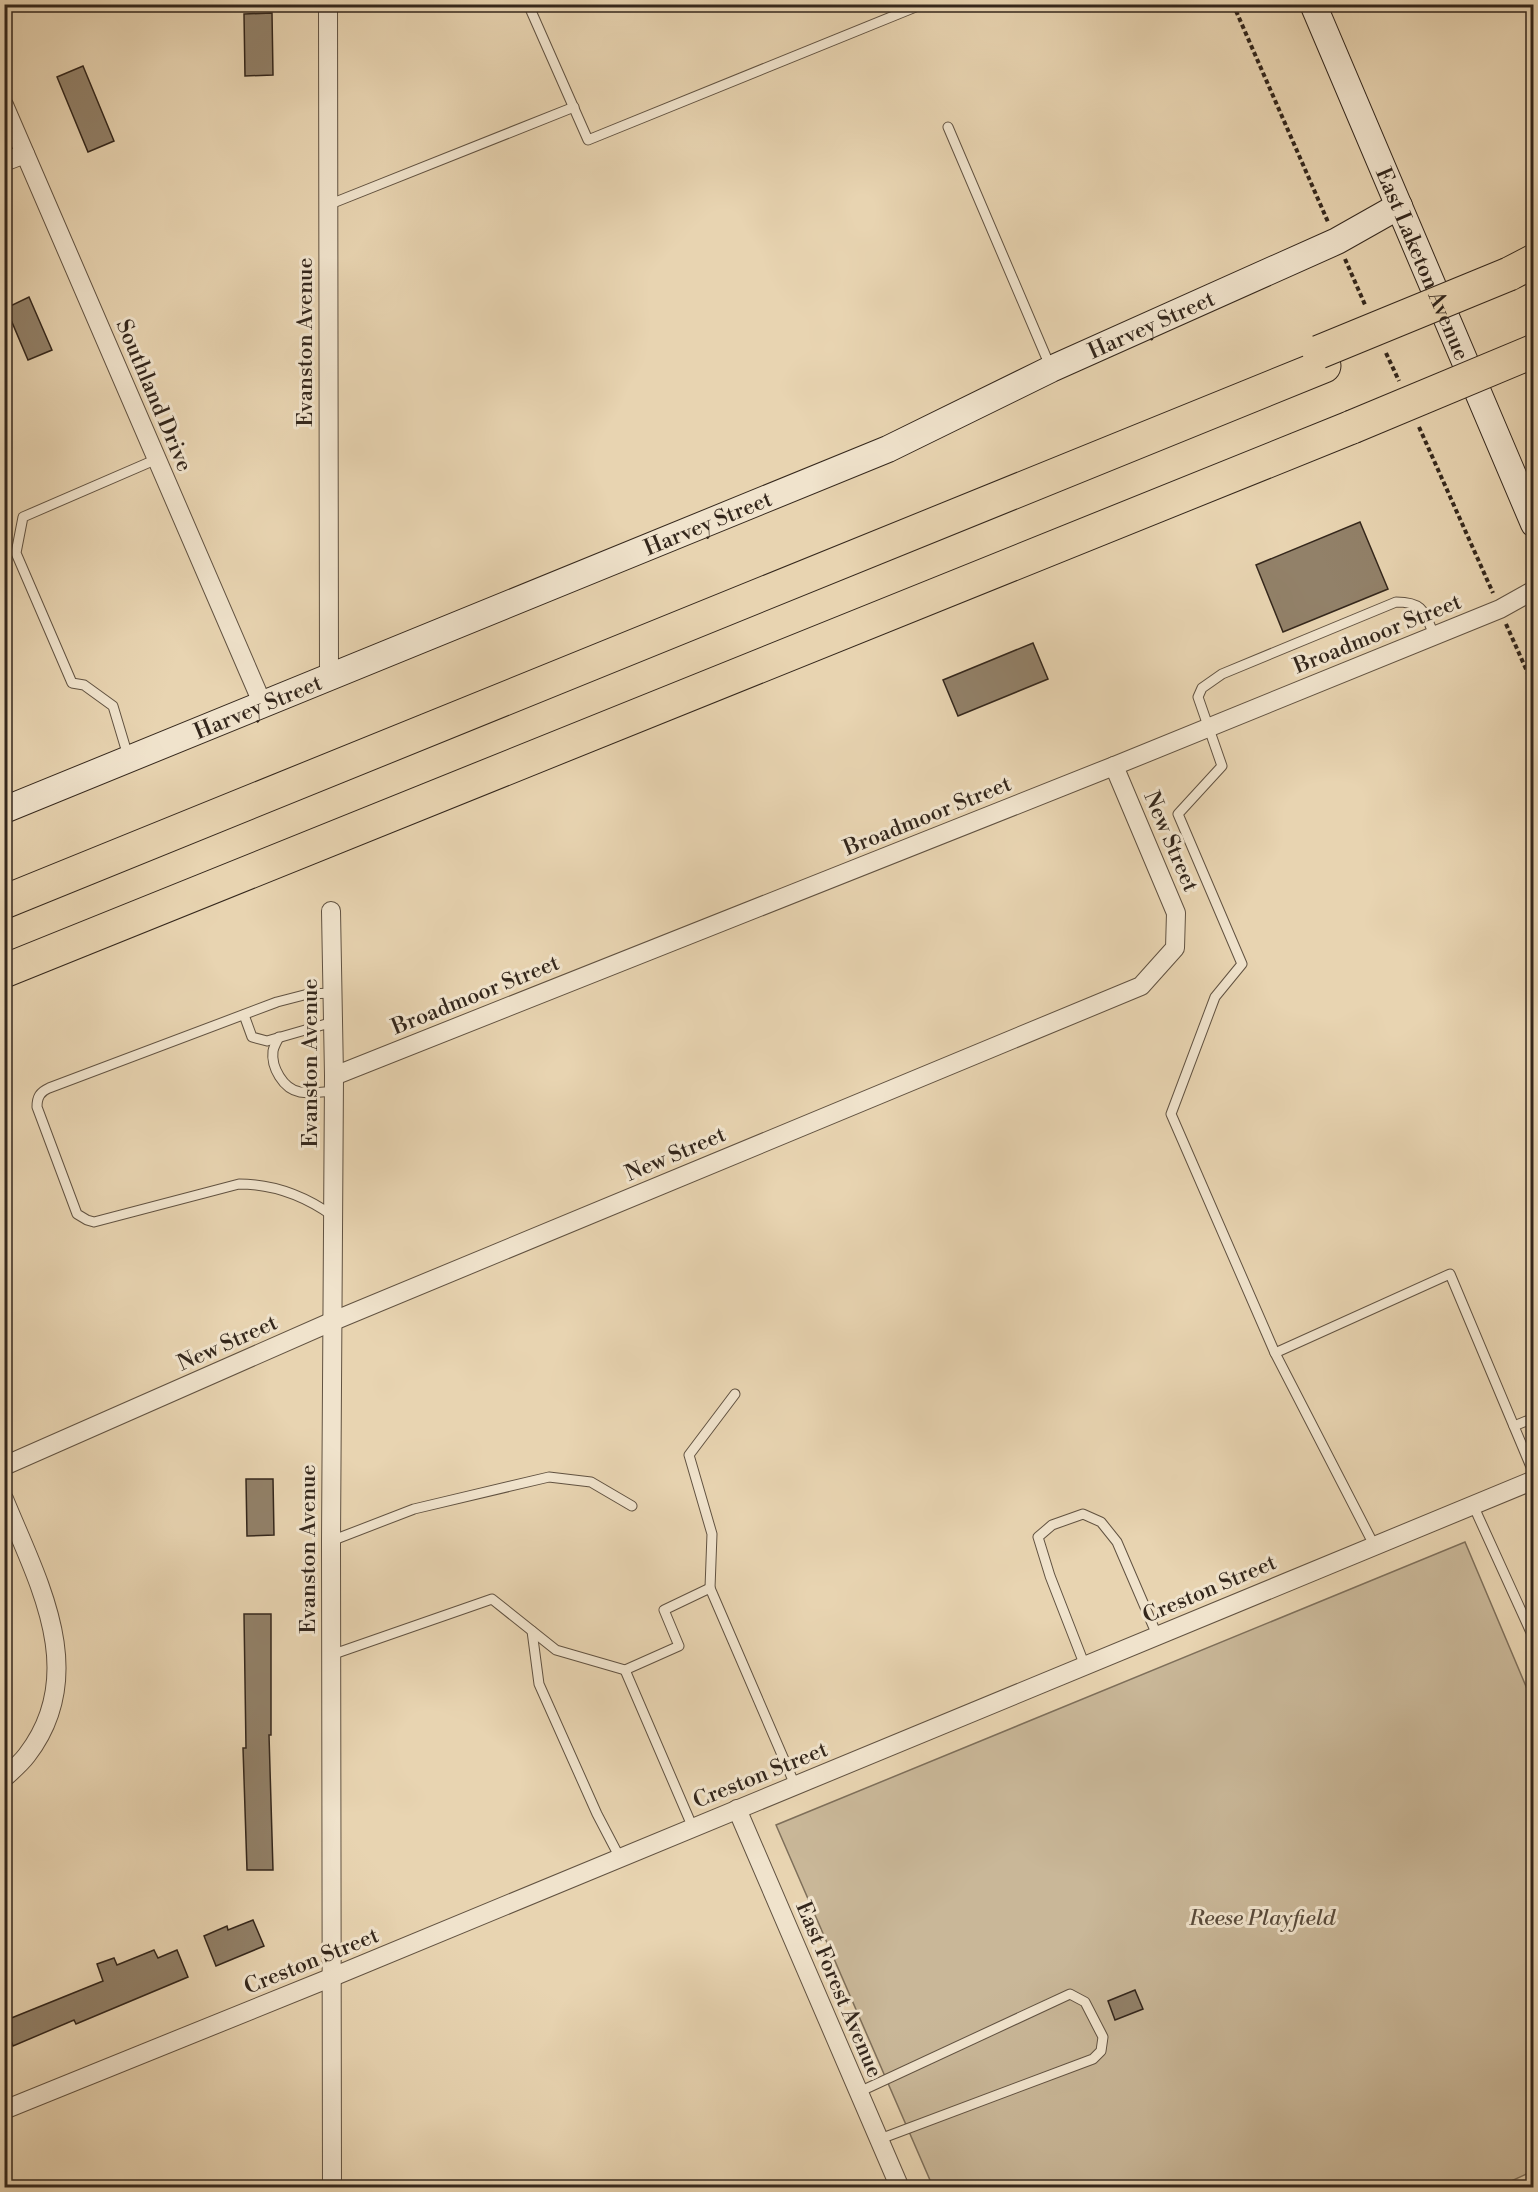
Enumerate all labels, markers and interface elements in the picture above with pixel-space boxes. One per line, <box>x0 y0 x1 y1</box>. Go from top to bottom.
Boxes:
street label: East Laketon Avenue <box>1369 164 1475 365</box>
street label: Evanston Avenue <box>292 257 319 427</box>
street label: Harvey Street <box>1084 285 1219 366</box>
street label: Southland Drive <box>109 316 198 476</box>
street label: Harvey Street <box>640 486 776 562</box>
street label: Broadmoor Street <box>1289 588 1466 681</box>
street label: Harvey Street <box>190 670 326 746</box>
street label: Broadmoor Street <box>839 770 1016 863</box>
street label: New Street <box>1137 787 1204 896</box>
street label: Broadmoor Street <box>387 949 564 1042</box>
street label: Evanston Avenue <box>297 978 324 1148</box>
street label: New Street <box>621 1121 730 1188</box>
street label: New Street <box>173 1309 282 1377</box>
street label: Evanston Avenue <box>295 1464 322 1634</box>
street label: Creston Street <box>1139 1549 1281 1630</box>
street label: Creston Street <box>689 1736 832 1815</box>
street label: East Forest Avenue <box>789 1897 888 2082</box>
park label: Reese Playfield <box>1188 1905 1337 1932</box>
street label: Creston Street <box>240 1922 383 2001</box>

